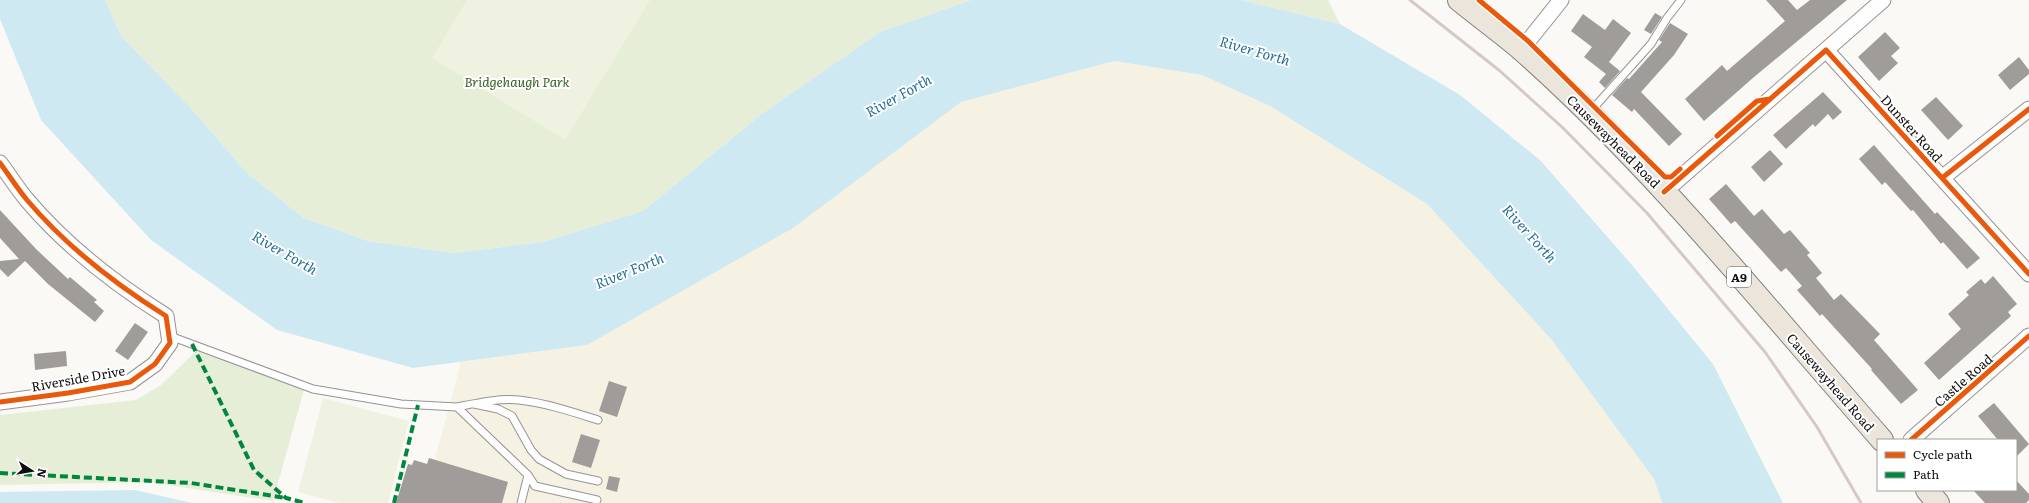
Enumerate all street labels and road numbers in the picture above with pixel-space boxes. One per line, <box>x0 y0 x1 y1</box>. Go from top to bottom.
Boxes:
street label: Causewayhead Road <box>1563 90 1665 192</box>
street label: Dunster Road <box>1877 90 1947 166</box>
road number: A9 <box>1727 267 1751 287</box>
street label: Causewayhead Road <box>1783 329 1879 435</box>
street label: Castle Road <box>1930 349 1996 411</box>
street label: Riverside Drive <box>30 360 127 396</box>

